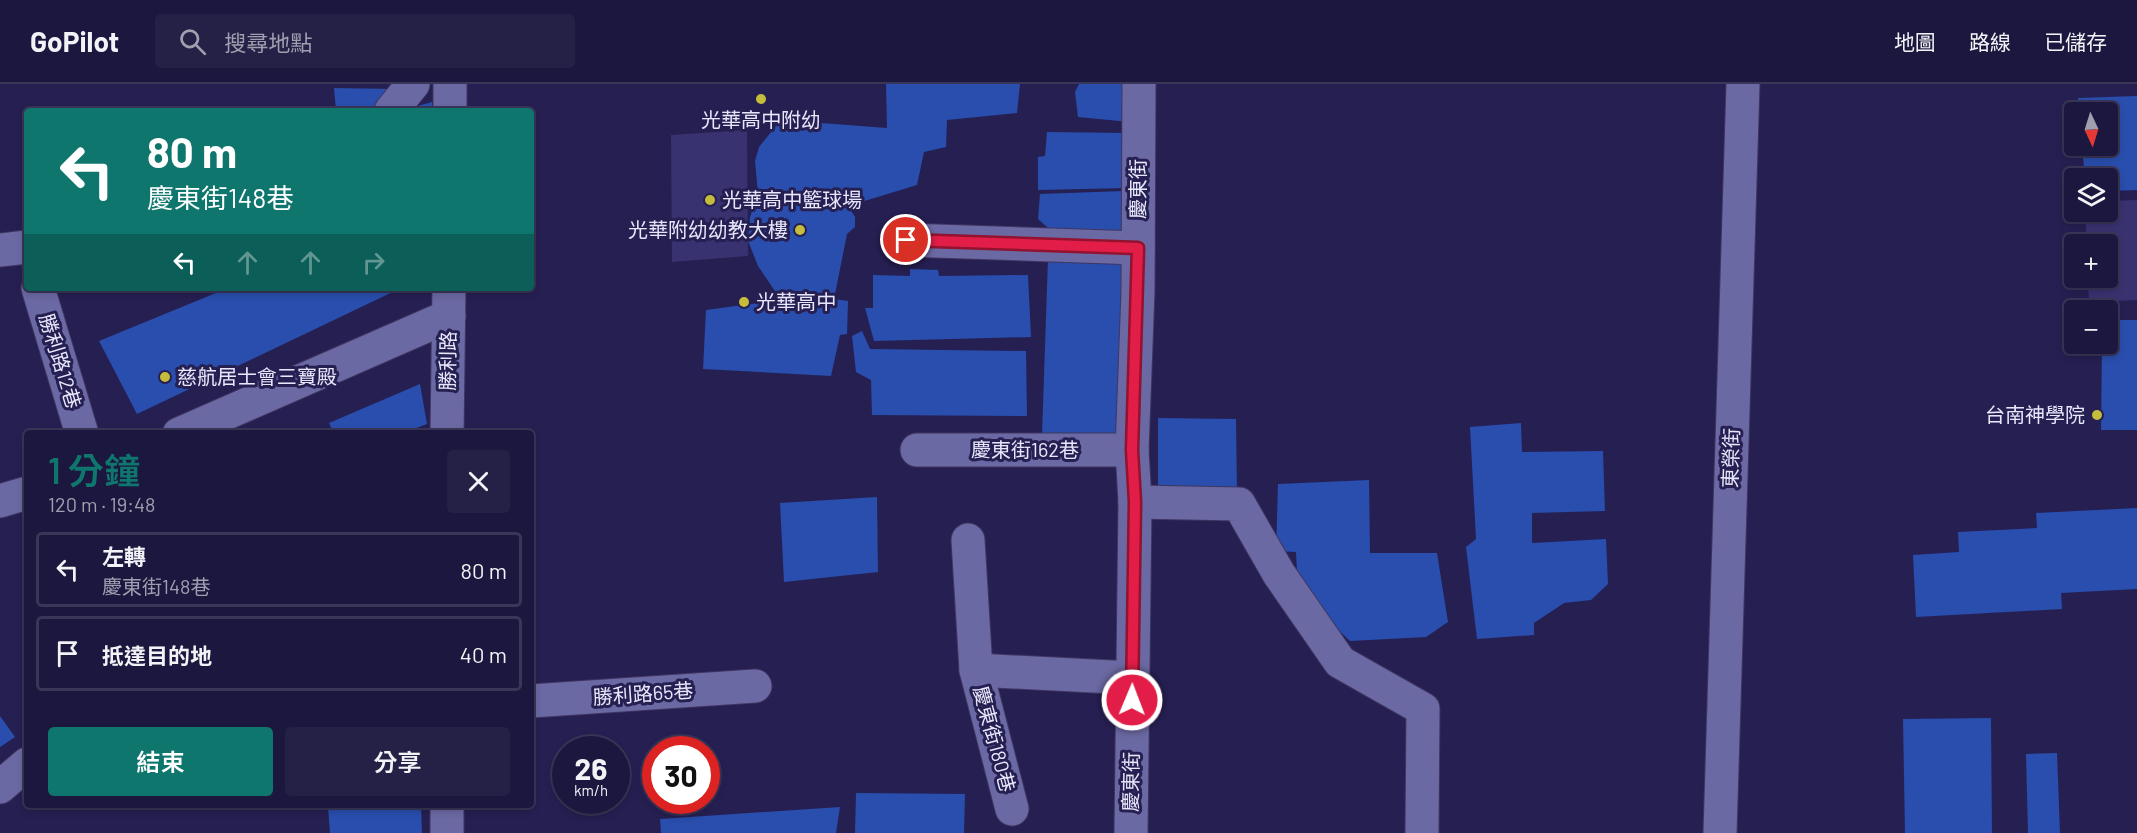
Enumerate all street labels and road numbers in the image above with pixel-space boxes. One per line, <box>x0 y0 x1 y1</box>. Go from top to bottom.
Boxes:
street label: 慶東街 <box>1125 159 1149 219</box>
street label: 勝利路12巷 <box>35 310 87 411</box>
street label: 勝利路 <box>434 331 460 391</box>
street label: 東榮街 <box>1717 428 1743 488</box>
street label: 慶東街162巷 <box>971 437 1079 461</box>
street label: 勝利路65巷 <box>592 678 694 708</box>
street label: 慶東街180巷 <box>969 683 1021 794</box>
street label: 慶東街 <box>1117 752 1143 812</box>

